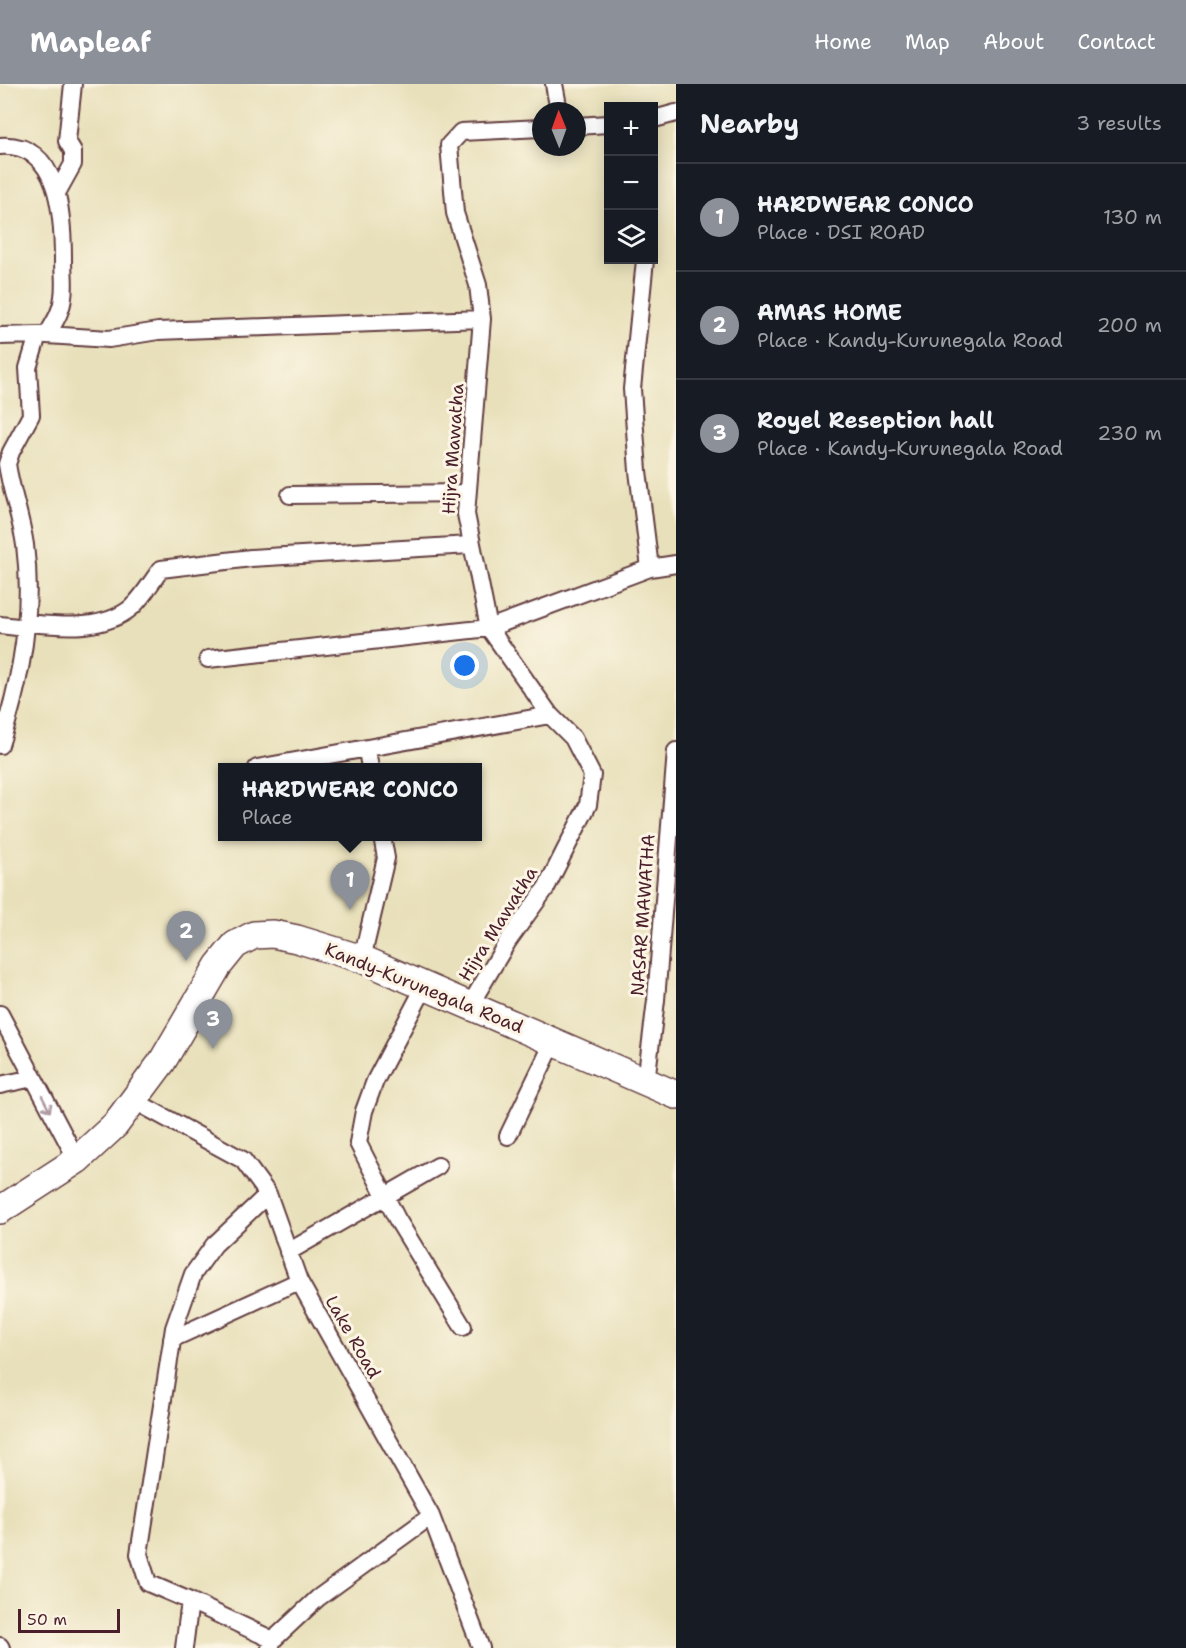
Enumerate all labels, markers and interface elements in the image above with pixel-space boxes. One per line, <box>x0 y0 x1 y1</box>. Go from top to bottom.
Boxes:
text: Mapleaf <box>30 23 151 61</box>
text: Home <box>814 28 872 56</box>
text: Map <box>905 28 950 56</box>
text: About <box>983 28 1044 56</box>
text: Contact <box>1077 28 1156 56</box>
north arrow <box>532 102 586 156</box>
map controls <box>604 102 658 264</box>
button: + <box>604 102 658 156</box>
text: Nearby <box>700 106 799 141</box>
text: 3 results <box>1076 110 1162 136</box>
button: − <box>604 156 658 210</box>
text: HARDWEAR CONCO <box>757 190 974 219</box>
text: 1 <box>715 204 724 230</box>
text: 130 m <box>1103 204 1162 230</box>
button: layers <box>604 210 658 264</box>
text: Place · DSI ROAD <box>757 219 925 245</box>
text: AMAS HOME <box>757 298 902 327</box>
text: 2 <box>713 312 727 338</box>
text: 200 m <box>1097 312 1162 338</box>
text: Place · Kandy-Kurunegala Road <box>757 327 1063 353</box>
street label: Hijra Mawatha <box>436 383 470 515</box>
text: Royel Reseption hall <box>757 406 994 435</box>
text: 3 <box>713 420 727 446</box>
text: 230 m <box>1097 420 1162 446</box>
text: Place · Kandy-Kurunegala Road <box>757 435 1063 461</box>
your location <box>450 651 479 680</box>
popup <box>218 763 482 841</box>
text: HARDWEAR CONCO <box>242 775 458 804</box>
text: Place <box>242 804 293 830</box>
street label: NASAR MAWATHA <box>625 833 661 997</box>
pin: 1 <box>330 860 370 910</box>
street label: Hijra Mawatha <box>453 862 543 986</box>
pin: 2 <box>166 912 206 961</box>
street label: Kandy-Kurunegala Road <box>321 937 527 1039</box>
pin: 3 <box>194 1000 232 1049</box>
one-way arrow <box>40 1094 52 1112</box>
street label: Lake Road <box>320 1291 386 1383</box>
scale bar <box>18 1606 120 1634</box>
text: 50 m <box>27 1609 67 1630</box>

